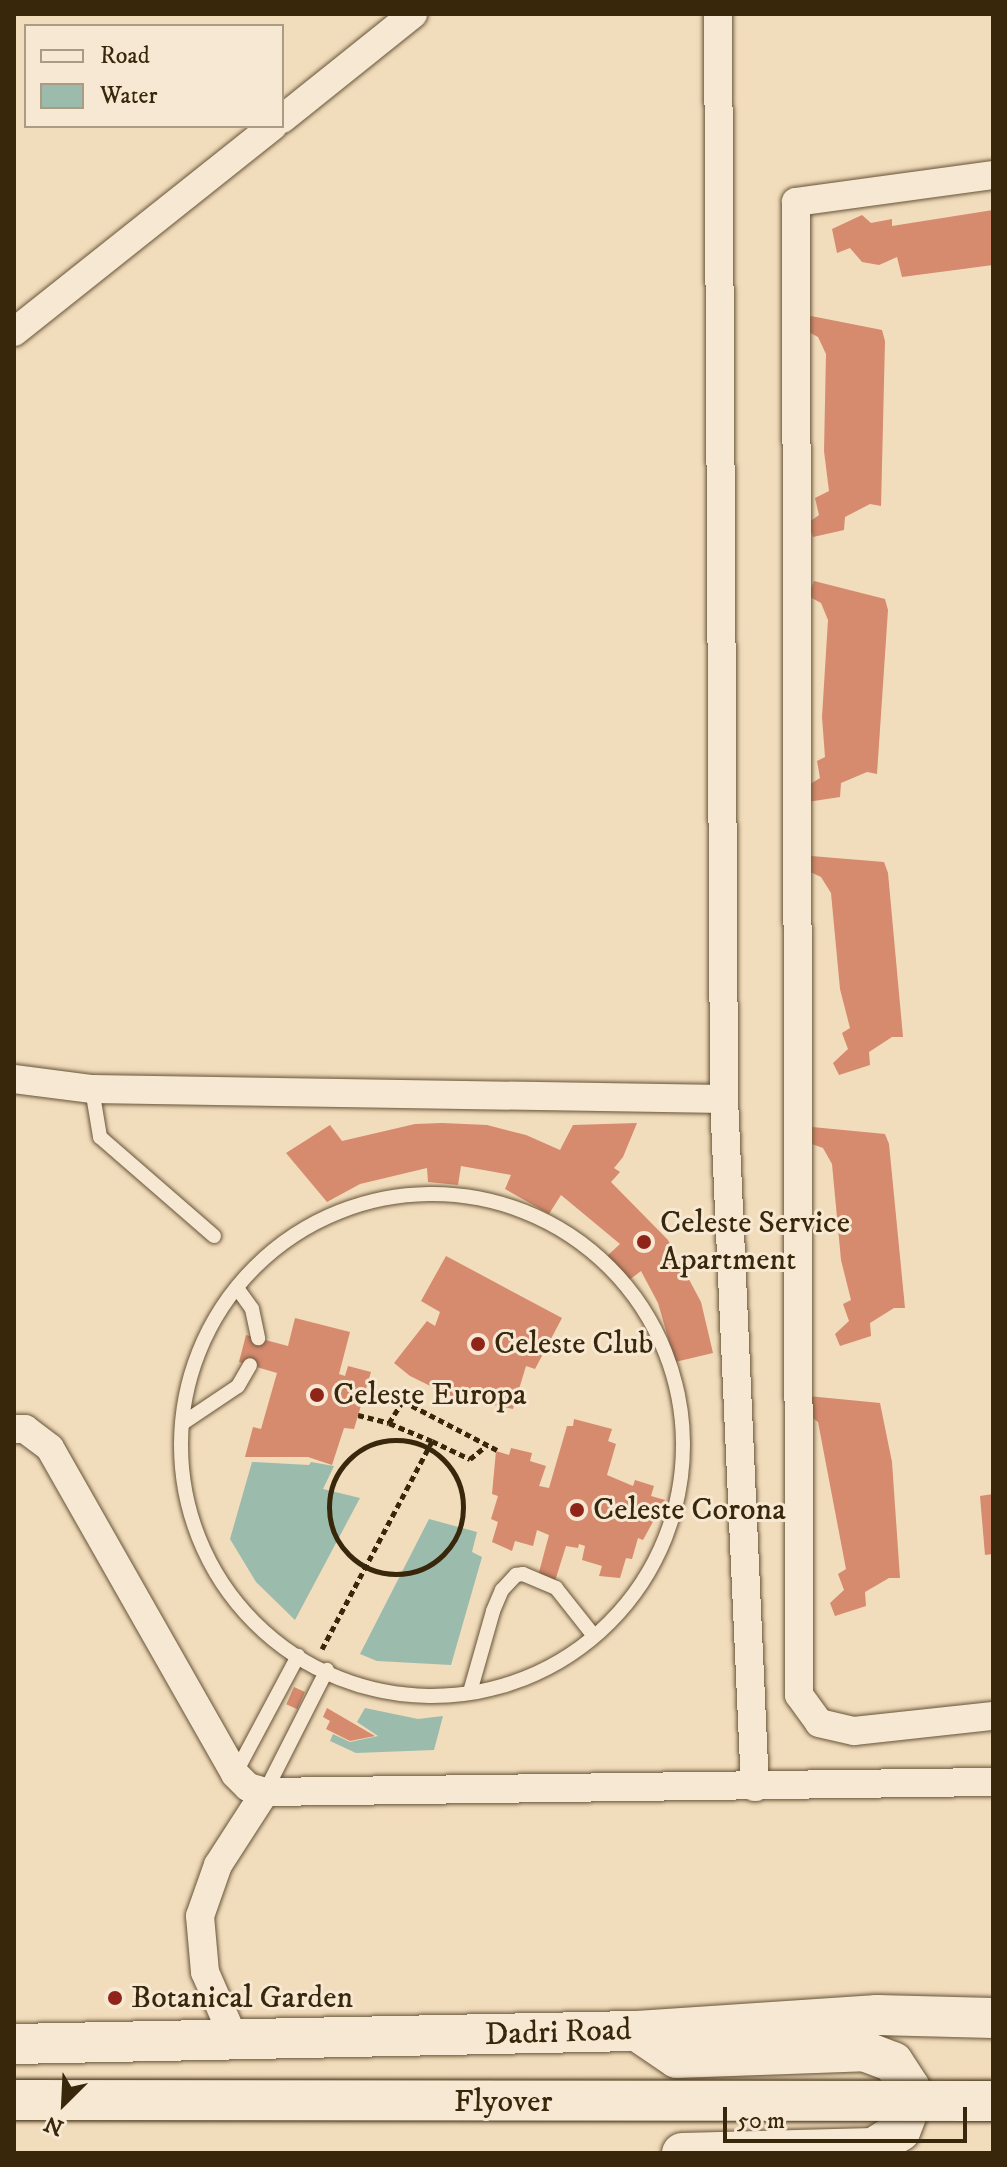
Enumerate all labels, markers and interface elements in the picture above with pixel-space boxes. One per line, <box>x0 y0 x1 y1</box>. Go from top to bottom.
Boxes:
legend <box>24 24 284 128</box>
text: Road <box>100 41 150 71</box>
text: Water <box>100 81 157 111</box>
place label: Celeste Service Apartment <box>660 1205 850 1280</box>
marker: Celeste Service Apartment <box>635 1233 653 1251</box>
place label: Celeste Club <box>494 1325 654 1363</box>
marker: Celeste Club <box>469 1335 487 1353</box>
place label: Celeste Europa <box>333 1376 527 1414</box>
marker: Celeste Europa <box>308 1386 326 1404</box>
place label: Celeste Corona <box>593 1491 786 1529</box>
marker: Celeste Corona <box>568 1501 586 1519</box>
place label: Botanical Garden <box>131 1979 353 2017</box>
marker: Botanical Garden <box>106 1989 124 2007</box>
street label: Dadri Road <box>484 2011 632 2055</box>
north arrow <box>24 2063 104 2143</box>
street label: Flyover <box>454 2083 552 2121</box>
scale bar <box>727 2091 971 2141</box>
text: 50 m <box>737 2106 785 2136</box>
text: N <box>40 2109 68 2141</box>

